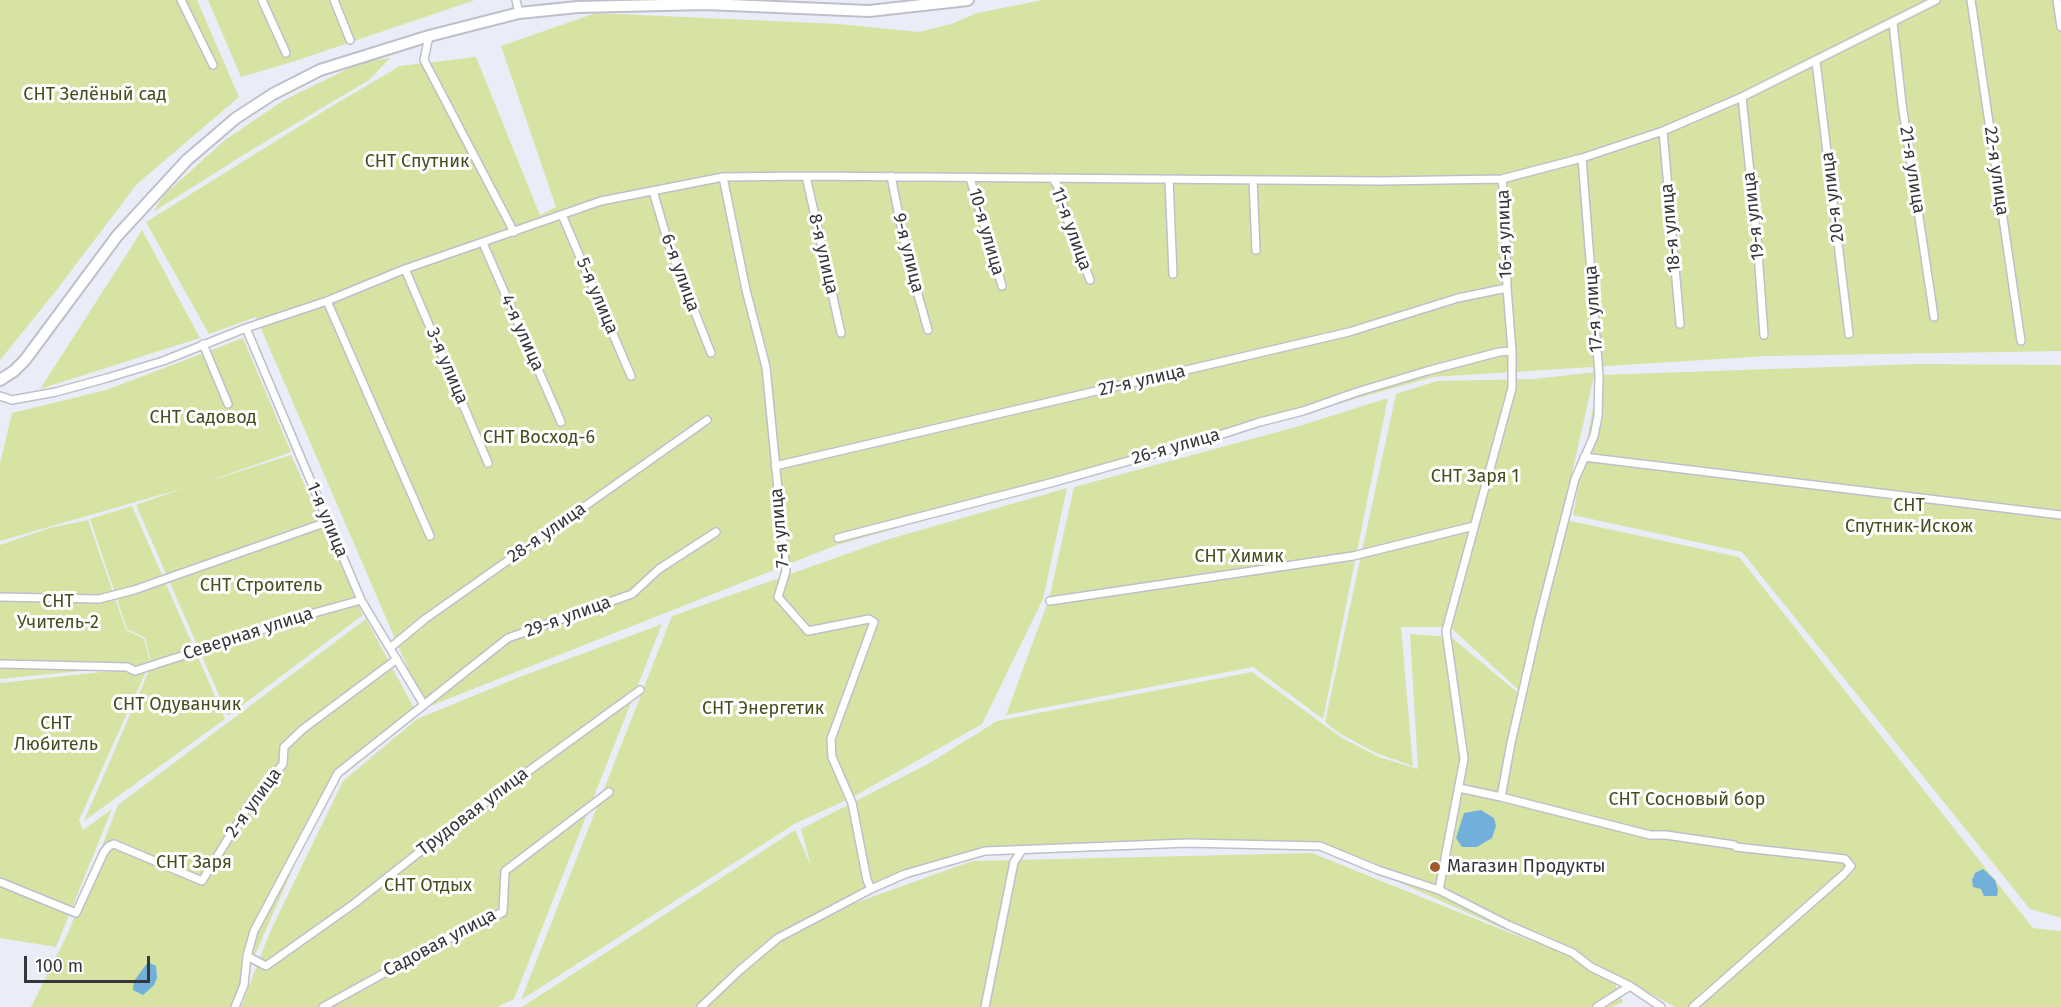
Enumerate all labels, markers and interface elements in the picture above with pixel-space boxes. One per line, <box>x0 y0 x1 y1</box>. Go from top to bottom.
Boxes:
park label: СНТ Зелёный сад <box>23 84 167 106</box>
street label: 21-я улица <box>1894 125 1930 215</box>
street label: 22-я улица <box>1979 125 2013 217</box>
park label: СНТ Спутник <box>365 151 469 173</box>
street label: 20-я улица <box>1817 151 1849 243</box>
street label: 19-я улица <box>1739 171 1769 261</box>
street label: 18-я улица <box>1656 182 1686 274</box>
street label: 11-я улица <box>1046 184 1096 274</box>
street label: 10-я улица <box>963 186 1009 278</box>
street label: 16-я улица <box>1493 189 1517 279</box>
street label: 9-я улица <box>888 211 928 295</box>
street label: 8-я улица <box>803 212 843 296</box>
street label: 6-я улица <box>656 231 704 315</box>
street label: 5-я улица <box>571 255 623 337</box>
street label: 17-я улица <box>1580 265 1608 353</box>
street label: 4-я улица <box>496 291 548 375</box>
street label: 3-я улица <box>421 325 473 407</box>
street label: 27-я улица <box>1096 361 1188 401</box>
park label: СНТ Садовод <box>149 407 257 429</box>
street label: 26-я улица <box>1130 424 1222 470</box>
park label: СНТ Восход-6 <box>483 427 595 449</box>
park label: СНТ Заря 1 <box>1431 466 1519 488</box>
street label: 1-я улица <box>302 479 352 561</box>
street label: 7-я улица <box>766 487 794 569</box>
park label: СНТ Спутник-Искож <box>1845 495 1973 538</box>
street label: 28-я улица <box>504 498 590 568</box>
park label: СНТ Химик <box>1194 546 1284 568</box>
park label: СНТ Строитель <box>200 575 322 597</box>
park label: СНТ Учитель-2 <box>17 591 99 634</box>
street label: 29-я улица <box>522 591 614 643</box>
street label: Северная улица <box>180 603 316 665</box>
park label: СНТ Одуванчик <box>113 694 241 716</box>
park label: СНТ Энергетик <box>702 698 824 720</box>
park label: СНТ Любитель <box>14 713 98 756</box>
street label: Трудовая улица <box>413 763 533 861</box>
street label: 2-я улица <box>222 764 286 842</box>
park label: СНТ Сосновый бор <box>1609 789 1765 811</box>
park label: СНТ Заря <box>156 852 232 874</box>
place label: Магазин Продукты <box>1447 856 1606 878</box>
marker: Магазин Продукты <box>1428 860 1442 874</box>
park label: СНТ Отдых <box>384 875 472 897</box>
street label: Садовая улица <box>380 904 500 982</box>
scale bar <box>27 944 153 982</box>
text: 100 m <box>35 955 83 977</box>

